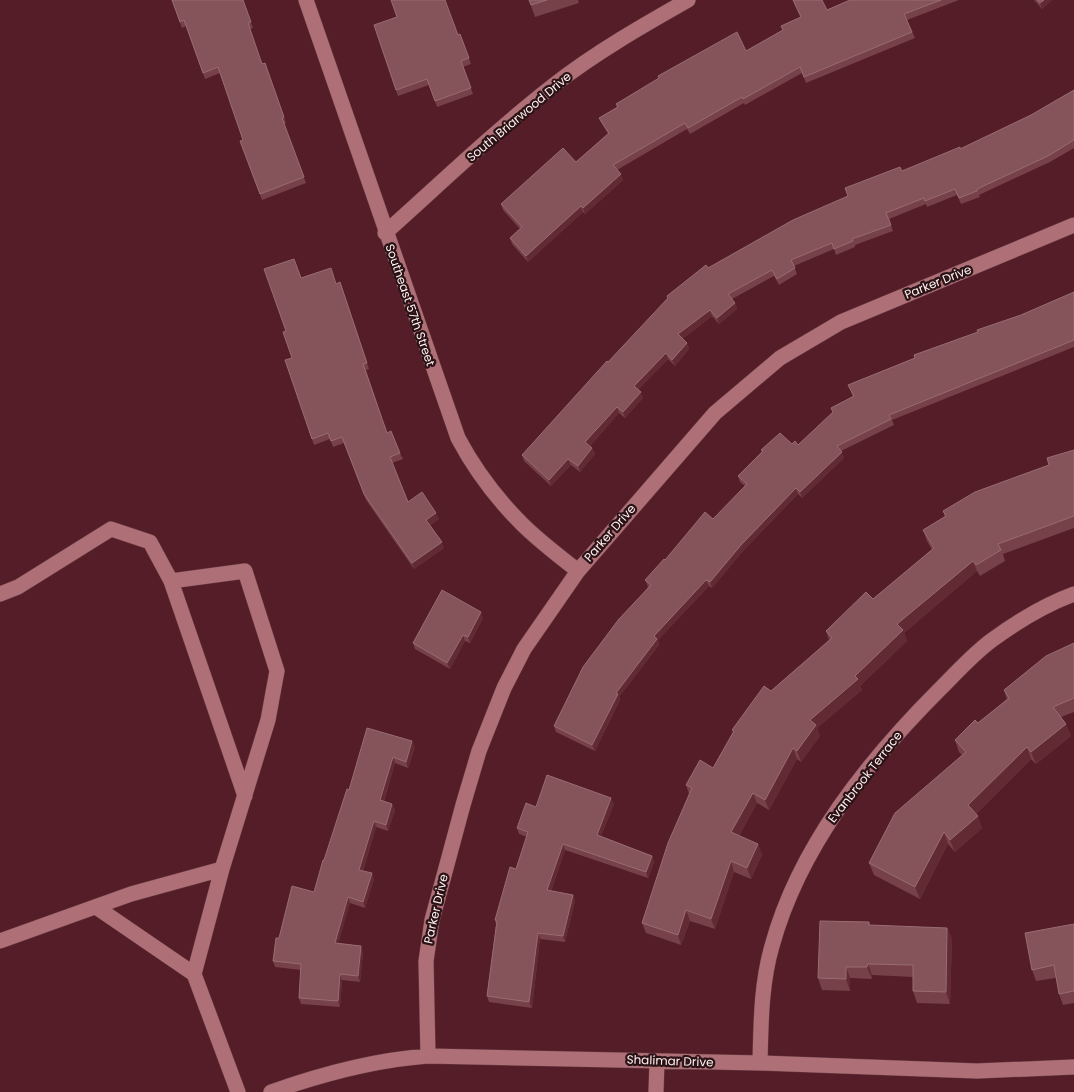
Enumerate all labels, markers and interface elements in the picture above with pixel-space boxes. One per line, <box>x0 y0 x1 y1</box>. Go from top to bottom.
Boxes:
street label: South Briarwood Drive <box>463 68 575 165</box>
street label: Southeast 57th Street <box>382 241 439 368</box>
street label: Parker Drive <box>902 260 974 303</box>
street label: Parker Drive <box>580 500 639 565</box>
street label: Evanbrook Terrace <box>824 727 906 826</box>
street label: Parker Drive <box>419 872 452 945</box>
street label: Shalimar Drive <box>626 1050 714 1071</box>

